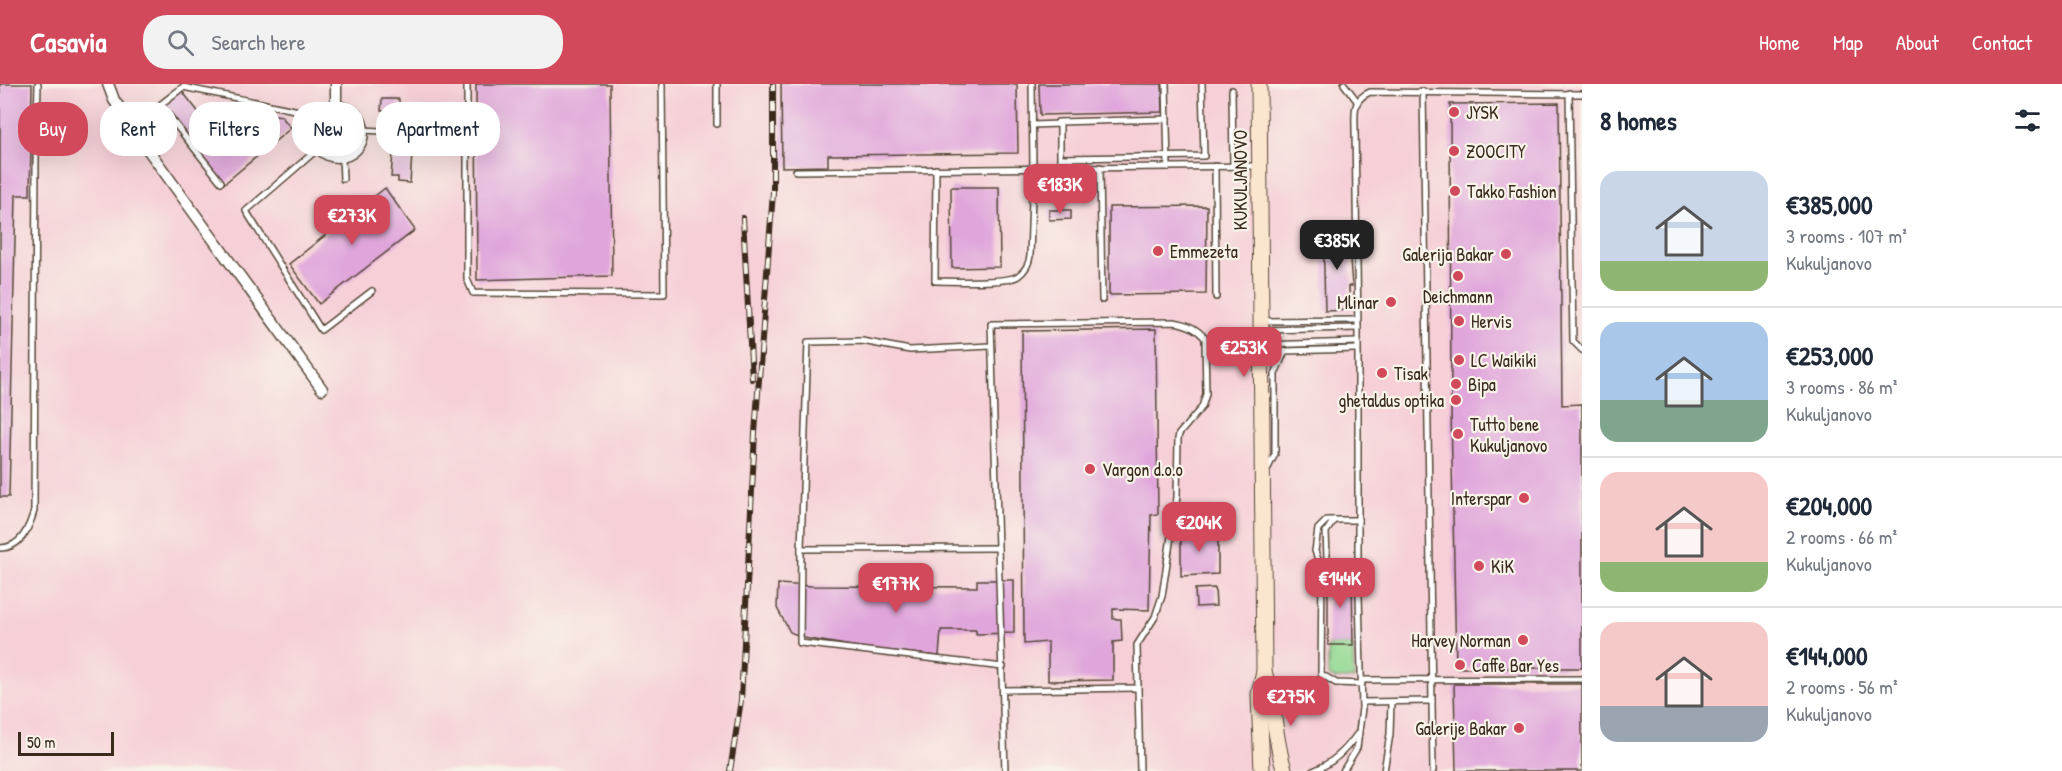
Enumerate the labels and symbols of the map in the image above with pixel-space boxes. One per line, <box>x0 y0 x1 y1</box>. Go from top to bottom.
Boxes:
place label: JYSK <box>1466 100 1499 125</box>
marker: JYSK <box>1447 105 1461 119</box>
street label: KUKULJANOVO <box>1228 130 1253 230</box>
place label: ZOOCITY <box>1466 139 1526 164</box>
marker: ZOOCITY <box>1447 144 1461 158</box>
pin: €183K <box>1018 164 1102 215</box>
place label: Takko Fashion <box>1467 179 1557 204</box>
marker: Takko Fashion <box>1448 184 1462 198</box>
pin: €273K <box>310 195 394 246</box>
pin: €385K <box>1295 220 1379 271</box>
place label: Emmezeta <box>1170 239 1238 264</box>
place label: Galerija Bakar <box>1402 242 1494 267</box>
marker: Emmezeta <box>1151 244 1165 258</box>
marker: Galerija Bakar <box>1499 247 1513 261</box>
marker: Deichmann <box>1451 269 1465 283</box>
place label: Deichmann <box>1423 284 1493 309</box>
place label: Mlinar <box>1337 290 1379 315</box>
marker: Mlinar <box>1384 295 1398 309</box>
place label: Hervis <box>1471 309 1512 334</box>
marker: Hervis <box>1452 314 1466 328</box>
pin: €253K <box>1202 327 1286 378</box>
place label: LC Waikiki <box>1471 348 1537 373</box>
marker: LC Waikiki <box>1452 353 1466 367</box>
place label: Tisak <box>1394 361 1428 386</box>
marker: Tisak <box>1375 366 1389 380</box>
place label: Bipa <box>1468 372 1496 397</box>
marker: Bipa <box>1449 377 1463 391</box>
place label: ghetaldus optika <box>1338 388 1444 413</box>
marker: ghetaldus optika <box>1449 393 1463 407</box>
place label: Tutto bene Kukuljanovo <box>1470 412 1547 458</box>
marker: Tutto bene Kukuljanovo <box>1451 427 1465 441</box>
place label: Vargon d.o.o <box>1102 457 1183 482</box>
marker: Vargon d.o.o <box>1083 462 1097 476</box>
place label: Interspar <box>1451 486 1512 511</box>
marker: Interspar <box>1517 491 1531 505</box>
pin: €204K <box>1157 502 1241 553</box>
place label: KiK <box>1491 554 1514 579</box>
pin: €144K <box>1298 558 1382 609</box>
marker: KiK <box>1472 559 1486 573</box>
pin: €177K <box>854 563 938 614</box>
place label: Harvey Norman <box>1411 628 1511 653</box>
marker: Harvey Norman <box>1516 633 1530 647</box>
place label: Caffe Bar Yes <box>1472 653 1559 678</box>
marker: Caffe Bar Yes <box>1453 658 1467 672</box>
pin: €275K <box>1249 676 1333 727</box>
place label: Galerije Bakar <box>1415 716 1507 741</box>
marker: Galerije Bakar <box>1512 721 1526 735</box>
scale bar <box>18 729 114 756</box>

